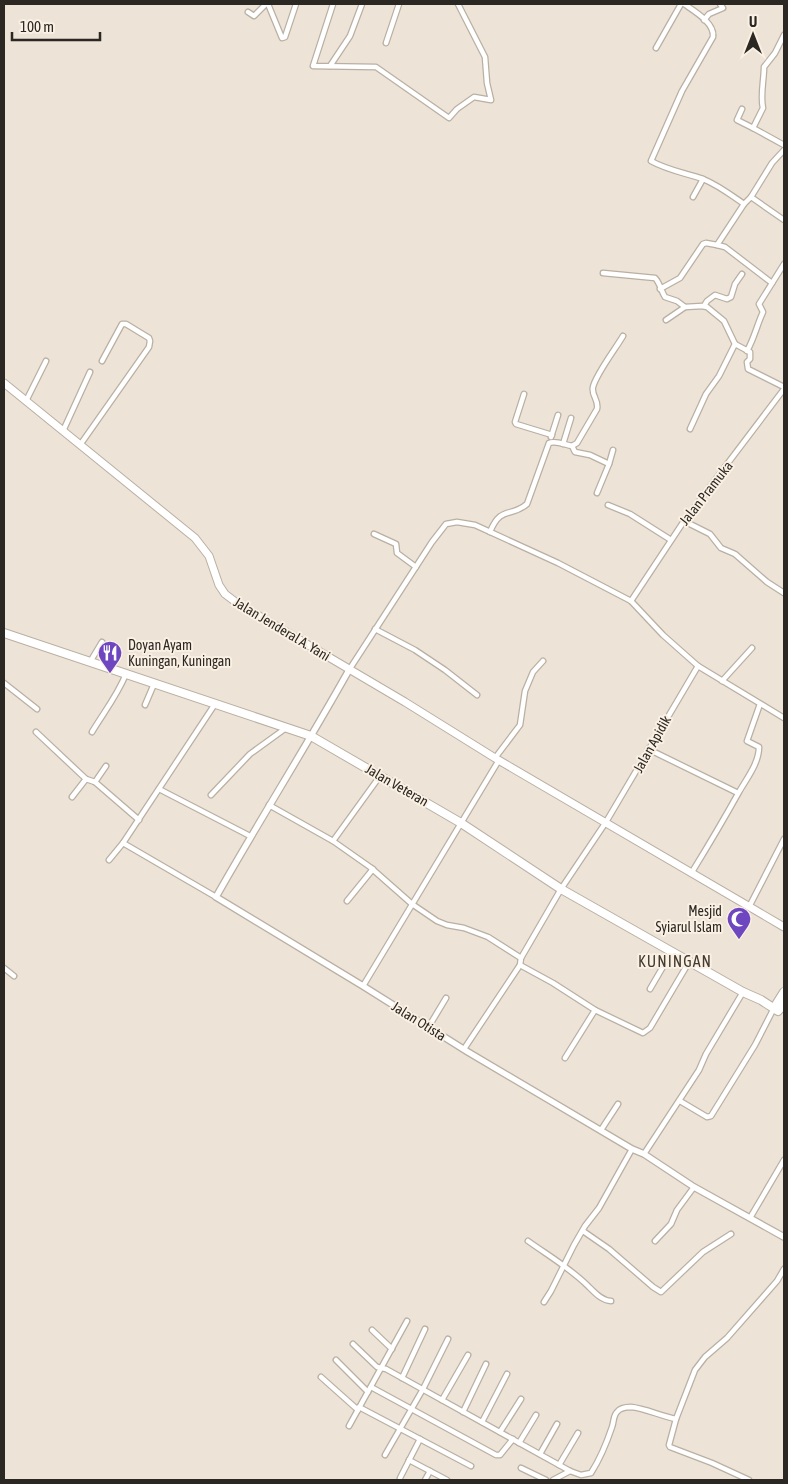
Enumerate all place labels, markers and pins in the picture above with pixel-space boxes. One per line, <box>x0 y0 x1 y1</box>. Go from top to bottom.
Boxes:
place label: Doyan Ayam Kuningan, Kuningan <box>128 637 231 669</box>
restaurant icon: Doyan Ayam Kuningan, Kuningan <box>97 640 123 674</box>
place label: Mesjid Syiarul Islam <box>655 903 722 935</box>
mosque icon: Mesjid Syiarul Islam <box>726 906 752 940</box>

